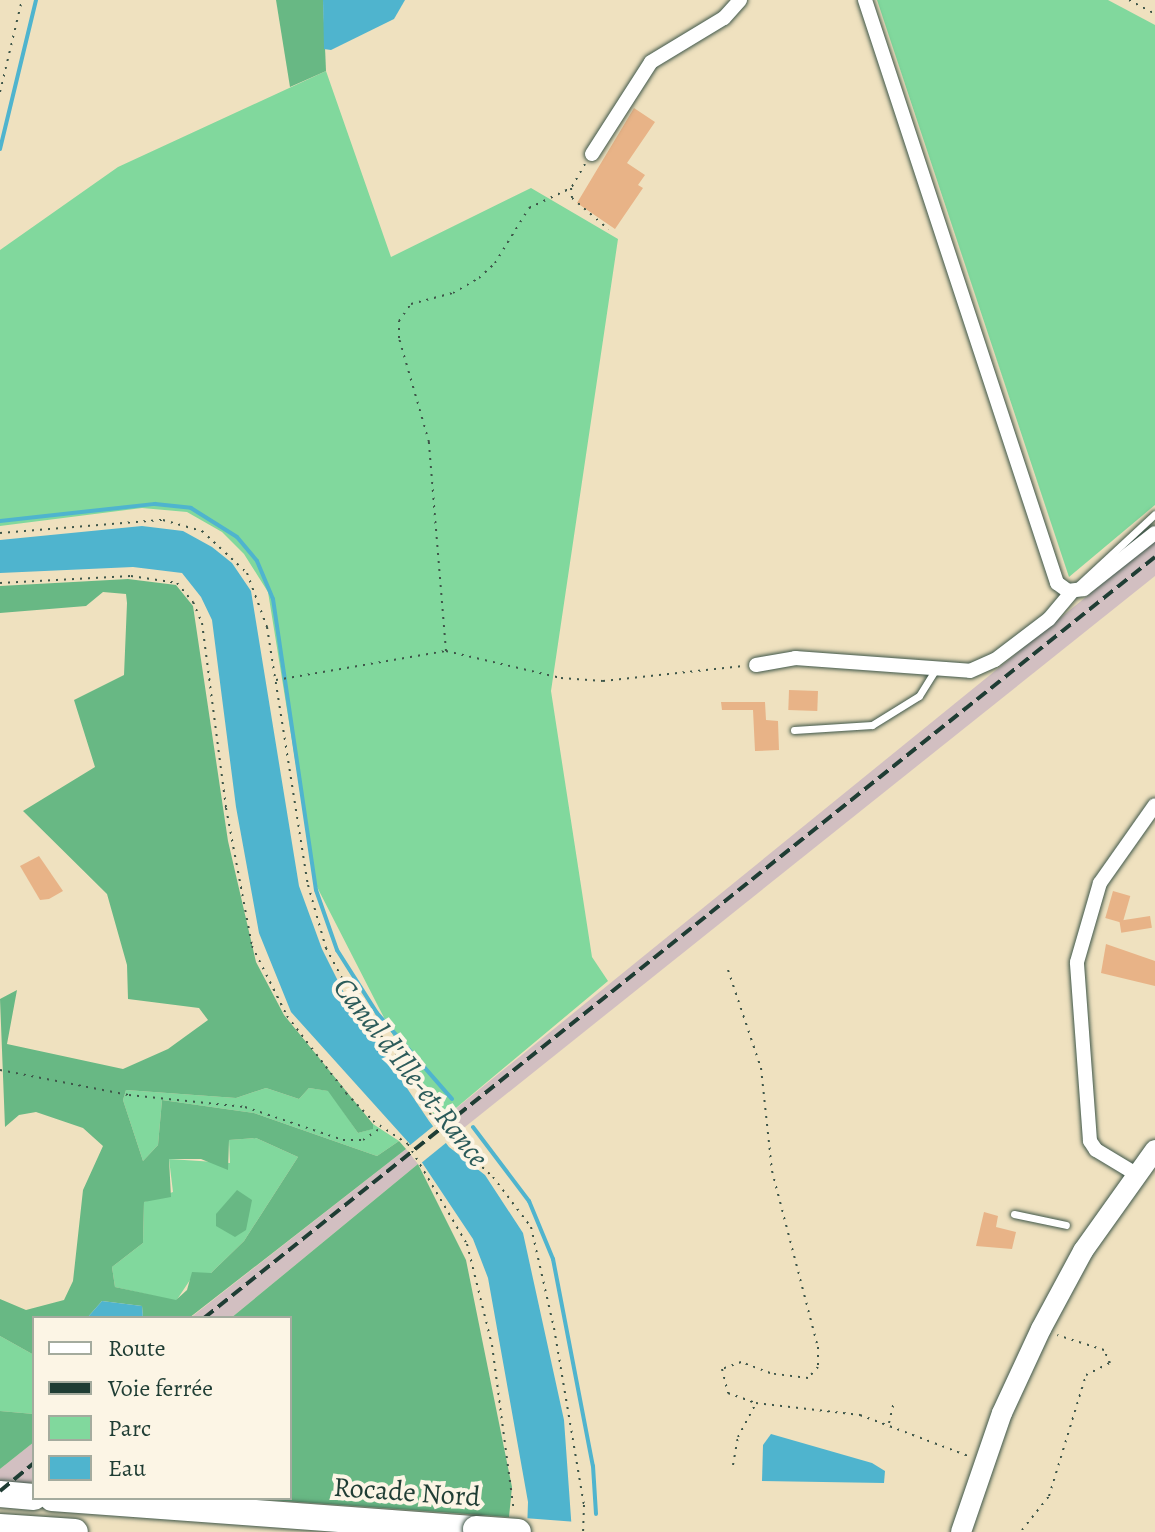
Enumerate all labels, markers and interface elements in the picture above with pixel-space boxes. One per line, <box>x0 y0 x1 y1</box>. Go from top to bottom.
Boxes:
water label: Canal d'Ille-et-Rance <box>326 970 496 1174</box>
legend <box>32 1316 292 1500</box>
text: Route <box>108 1332 166 1364</box>
text: Voie ferrée <box>108 1372 213 1404</box>
text: Parc <box>108 1412 151 1444</box>
text: Eau <box>108 1452 146 1484</box>
street label: Rocade Nord <box>333 1470 481 1514</box>

